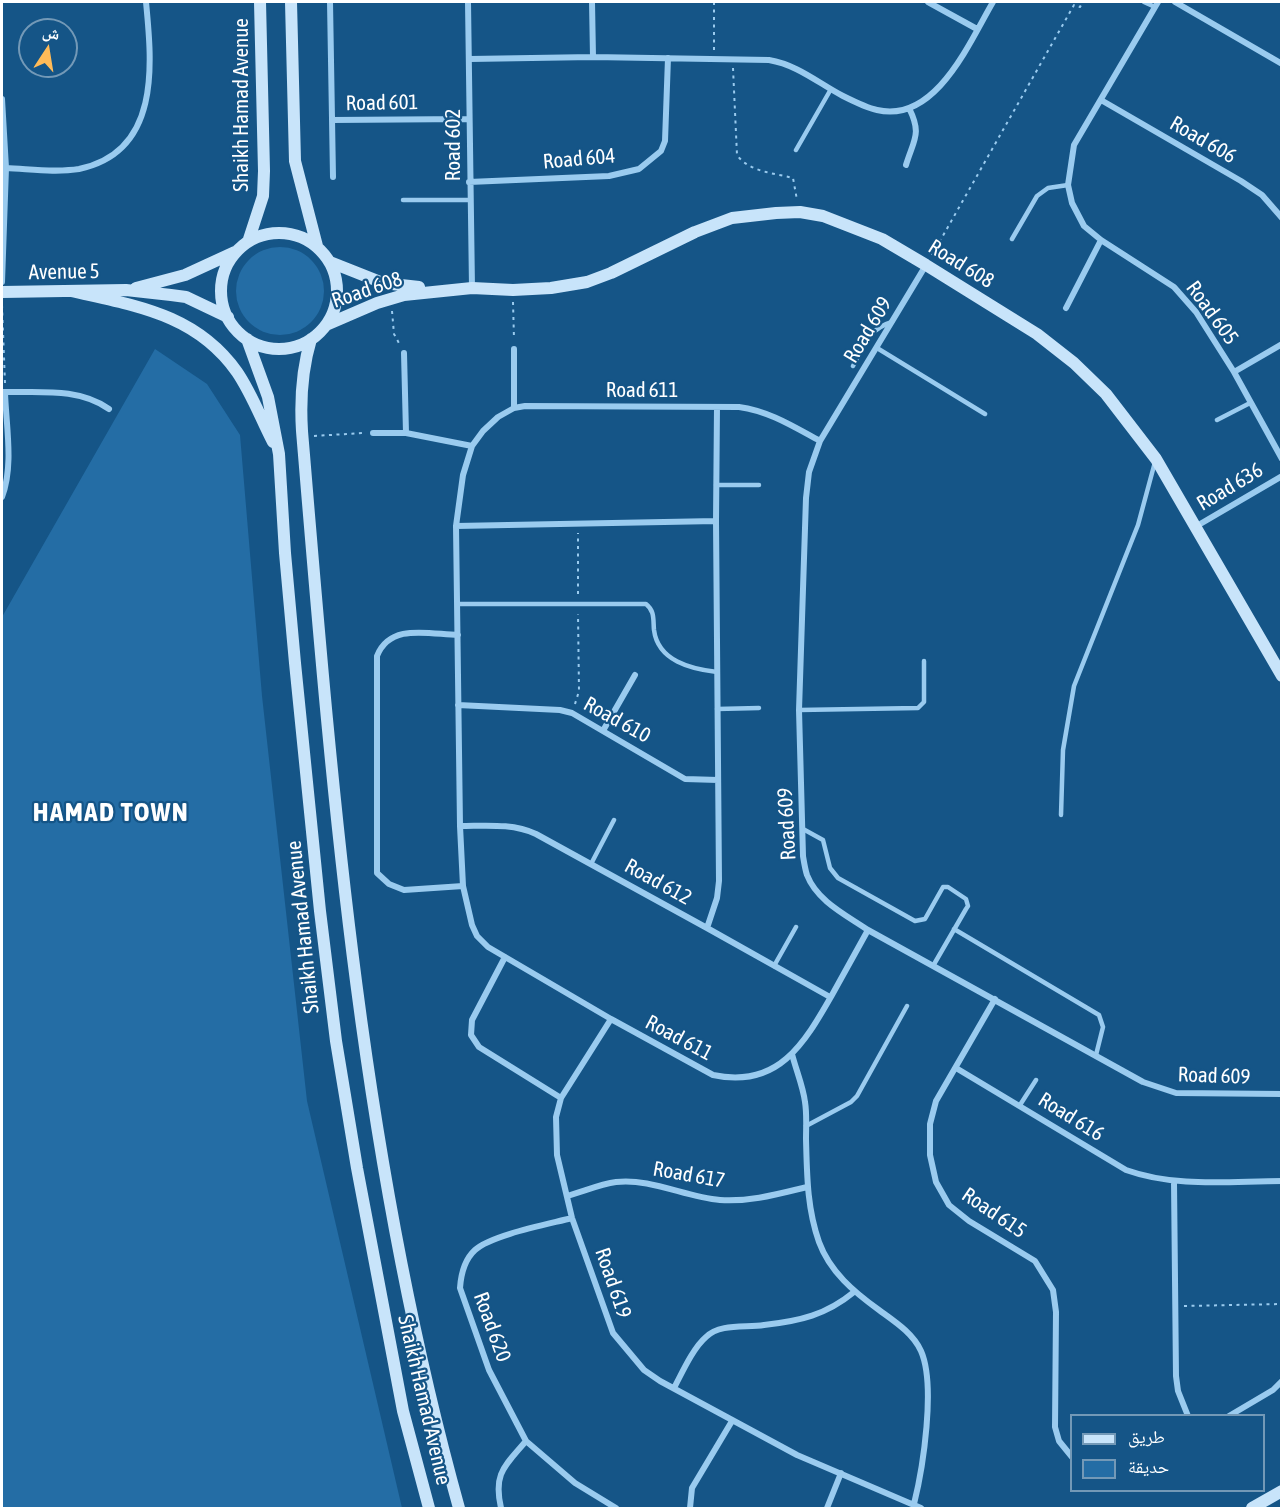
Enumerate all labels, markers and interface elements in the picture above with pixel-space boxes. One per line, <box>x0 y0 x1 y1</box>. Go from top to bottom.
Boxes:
north arrow <box>18 18 78 78</box>
street label: Shaikh Hamad Avenue <box>228 18 254 192</box>
text: ش <box>41 22 61 43</box>
street label: Road 601 <box>345 90 419 116</box>
street label: Road 602 <box>440 109 466 181</box>
street label: Road 606 <box>1165 111 1241 169</box>
street label: Road 604 <box>542 143 616 175</box>
street label: Road 608 <box>924 234 998 294</box>
street label: Avenue 5 <box>28 259 100 285</box>
street label: Road 608 <box>329 266 405 314</box>
street label: Road 605 <box>1180 276 1244 350</box>
street label: Road 609 <box>839 292 897 368</box>
street label: Road 611 <box>606 377 678 403</box>
street label: Road 636 <box>1192 458 1268 516</box>
street label: Road 610 <box>579 691 655 749</box>
street label: Road 609 <box>773 787 801 861</box>
district label: HAMAD TOWN <box>33 796 189 828</box>
street label: Shaikh Hamad Avenue <box>281 839 325 1015</box>
street label: Road 612 <box>620 853 696 911</box>
street label: Road 611 <box>641 1010 717 1066</box>
street label: Road 609 <box>1177 1062 1251 1090</box>
street label: Road 616 <box>1034 1087 1108 1147</box>
street label: Road 617 <box>651 1156 727 1194</box>
street label: Road 615 <box>957 1182 1031 1244</box>
street label: Road 619 <box>589 1245 637 1321</box>
street label: Road 620 <box>468 1289 516 1365</box>
street label: Shaikh Hamad Avenue <box>392 1313 456 1487</box>
legend <box>1070 1414 1265 1492</box>
text: طريق <box>1128 1426 1165 1447</box>
text: حديقة <box>1128 1456 1169 1477</box>

